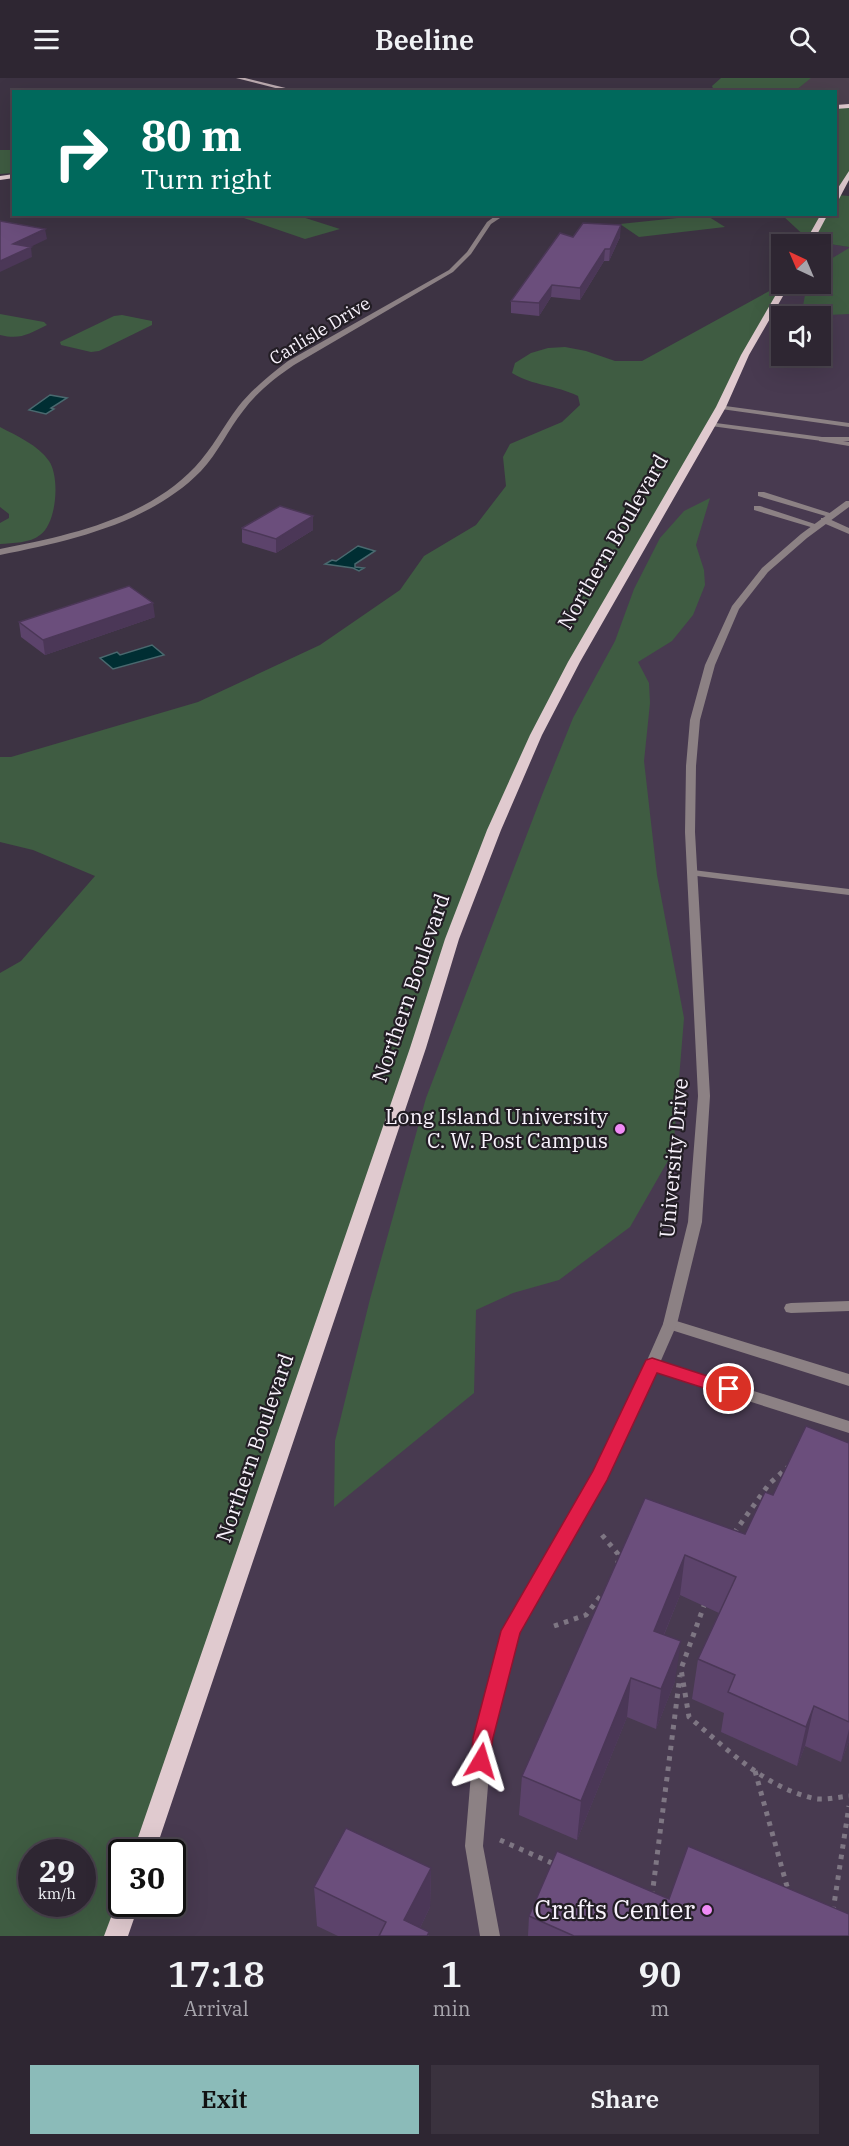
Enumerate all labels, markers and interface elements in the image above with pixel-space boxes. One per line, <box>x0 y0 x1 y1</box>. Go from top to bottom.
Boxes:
text: Beeline <box>375 22 474 57</box>
icon: menu <box>30 23 63 56</box>
icon: search <box>786 23 819 56</box>
text: 80 m <box>141 108 242 163</box>
icon: right <box>42 114 120 192</box>
text: Turn right <box>141 161 272 196</box>
north arrow <box>771 234 831 294</box>
map controls <box>771 234 831 366</box>
street label: Carlisle Drive <box>265 291 374 370</box>
button: sound <box>771 306 831 366</box>
street label: Northern Boulevard <box>551 449 674 634</box>
street label: Northern Boulevard <box>365 889 456 1086</box>
street label: University Drive <box>652 1077 694 1239</box>
place label: Long Island University C. W. Post Campus <box>385 1102 609 1154</box>
marker: Long Island University C. W. Post Campus <box>613 1122 627 1136</box>
street label: Northern Boulevard <box>209 1349 300 1546</box>
pin <box>703 1363 754 1414</box>
icon: arrive <box>712 1372 745 1405</box>
position arrow <box>449 1729 513 1793</box>
speed limit sign: 30 <box>108 1839 186 1917</box>
text: 29 <box>39 1851 75 1890</box>
text: km/h <box>38 1884 76 1903</box>
place label: Crafts Center <box>534 1892 695 1926</box>
marker: Crafts Center <box>700 1903 714 1917</box>
text: 17:18 <box>168 1950 265 1997</box>
text: 1 <box>441 1950 462 1997</box>
text: 90 <box>638 1950 681 1997</box>
text: Arrival <box>184 1995 249 2022</box>
text: min <box>432 1995 471 2022</box>
text: m <box>650 1995 669 2022</box>
button: Exit <box>30 2065 419 2134</box>
button: Share <box>431 2065 819 2134</box>

